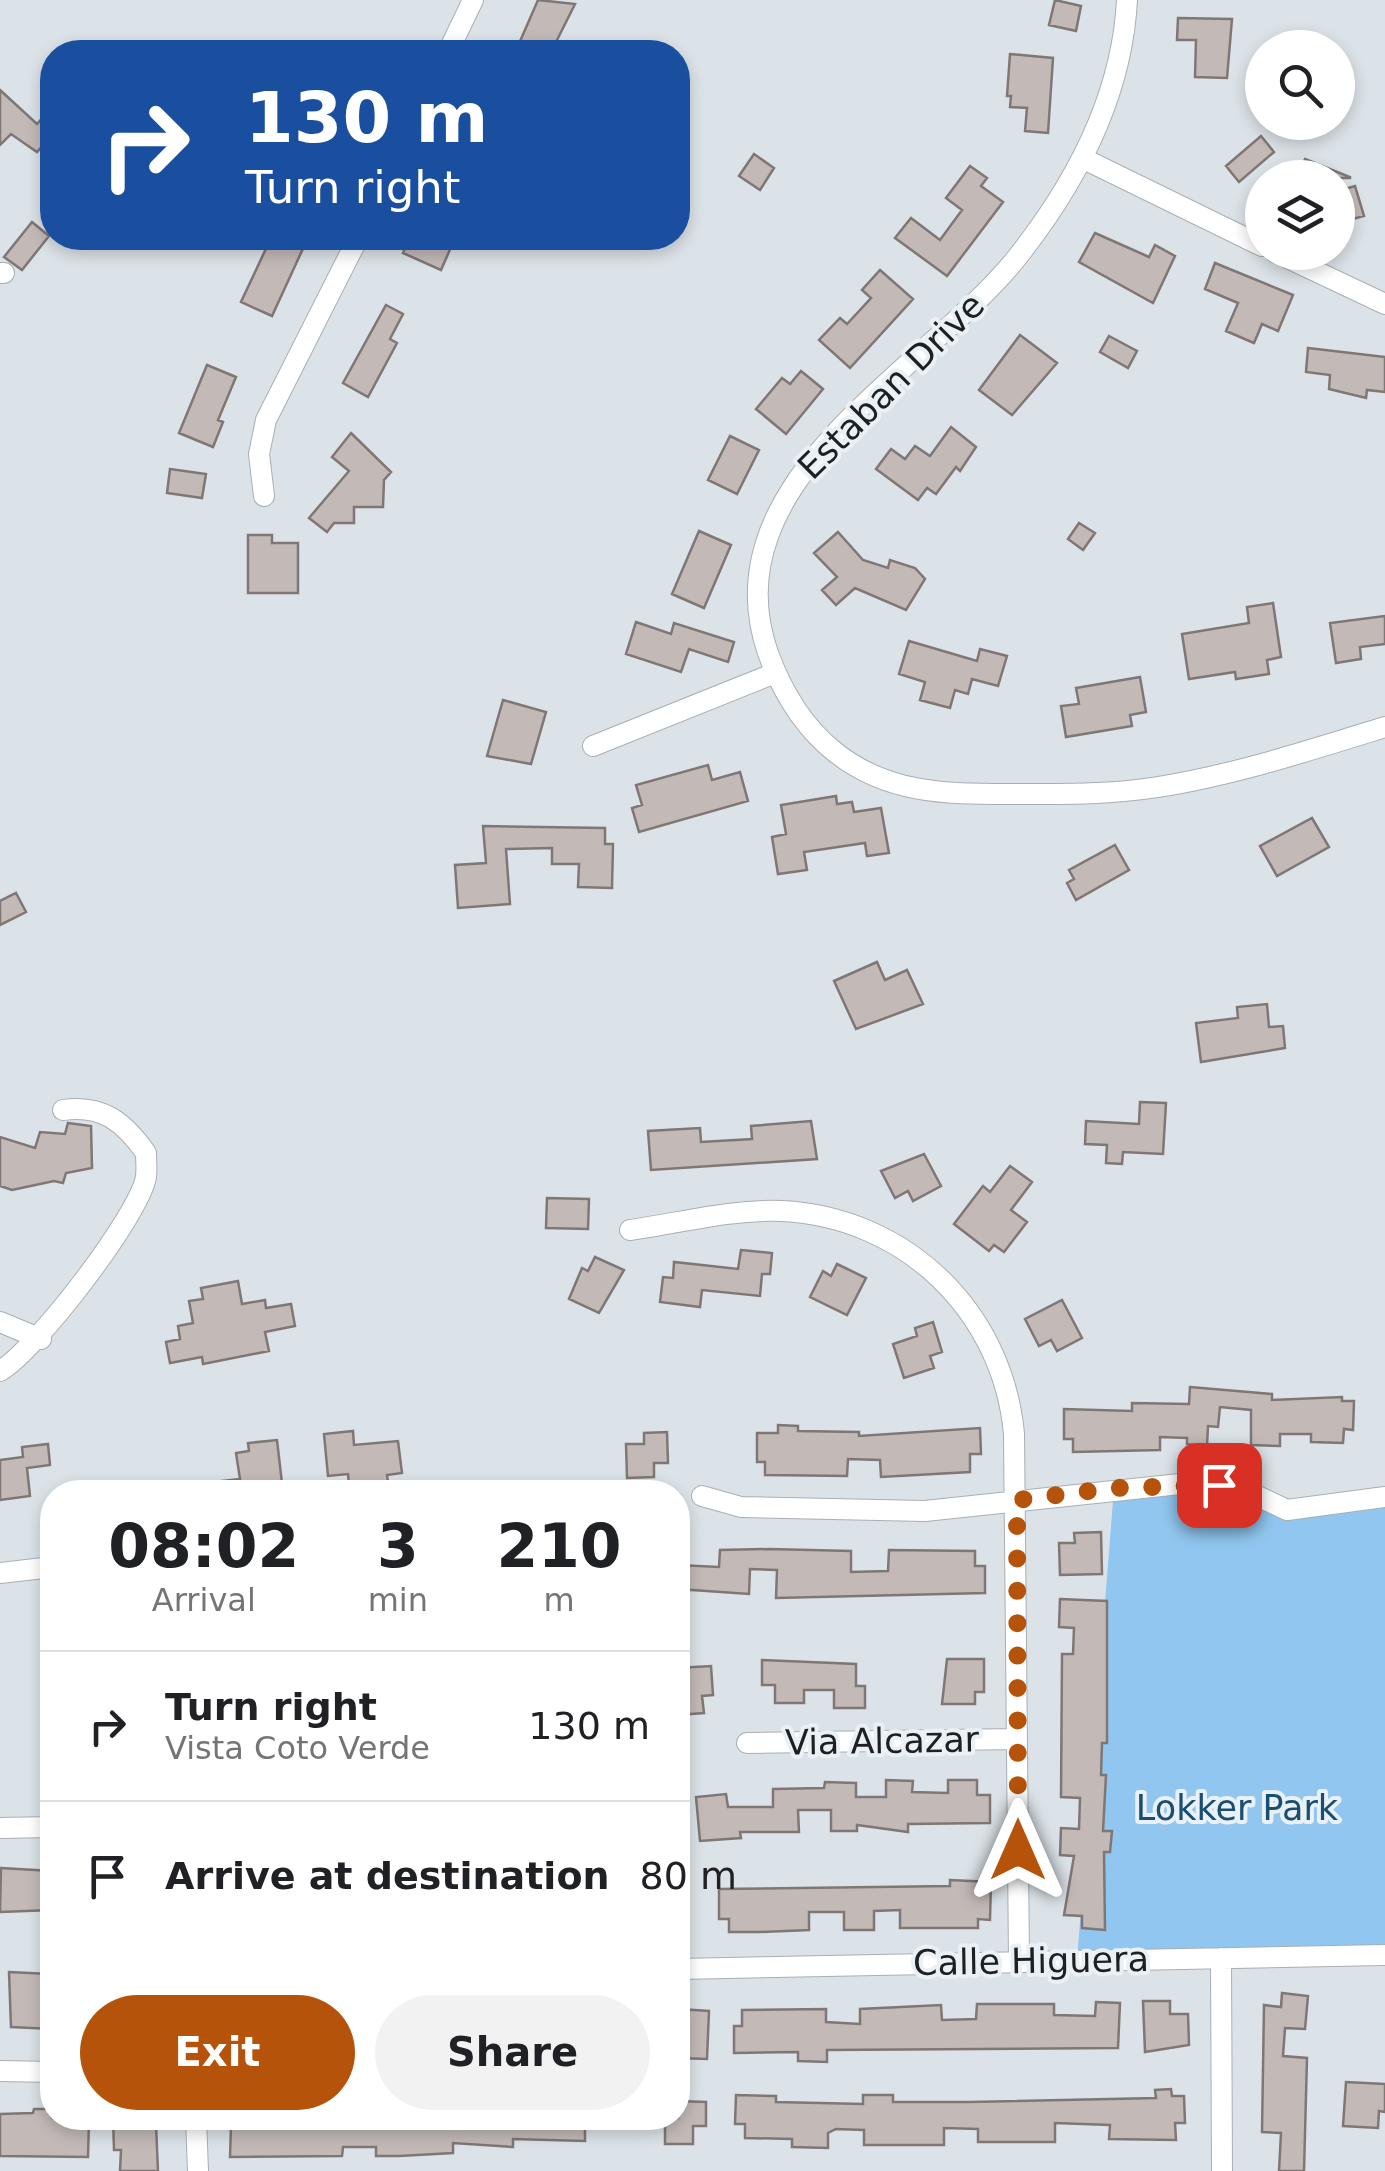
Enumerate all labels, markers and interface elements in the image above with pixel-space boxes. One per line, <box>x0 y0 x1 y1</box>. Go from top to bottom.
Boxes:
map controls <box>1245 30 1355 270</box>
button: search <box>1245 30 1355 140</box>
text: 130 m <box>245 77 488 159</box>
icon: right <box>80 80 210 210</box>
button: layers <box>1245 160 1355 270</box>
text: Turn right <box>245 161 460 214</box>
street label: Estaban Drive <box>790 285 992 487</box>
pin <box>1177 1443 1262 1528</box>
icon: arrive <box>1192 1458 1247 1513</box>
text: 08:02 <box>108 1511 299 1581</box>
text: 3 <box>377 1511 419 1581</box>
text: 210 <box>496 1511 622 1581</box>
text: Arrival <box>152 1581 256 1619</box>
text: min <box>368 1581 428 1619</box>
text: m <box>543 1581 575 1619</box>
text: Turn right <box>165 1685 377 1729</box>
icon: right <box>80 1699 135 1754</box>
text: 130 m <box>528 1704 650 1748</box>
street label: Via Alcazar <box>785 1719 980 1763</box>
text: Vista Coto Verde <box>165 1729 430 1767</box>
park label: Lokker Park <box>1136 1788 1339 1828</box>
position arrow <box>966 1798 1070 1902</box>
icon: arrive <box>80 1849 135 1904</box>
text: Arrive at destination <box>165 1854 610 1898</box>
text: 80 m <box>640 1854 737 1898</box>
street label: Calle Higuera <box>913 1939 1149 1983</box>
button: Exit <box>80 1995 355 2110</box>
button: Share <box>375 1995 650 2110</box>

